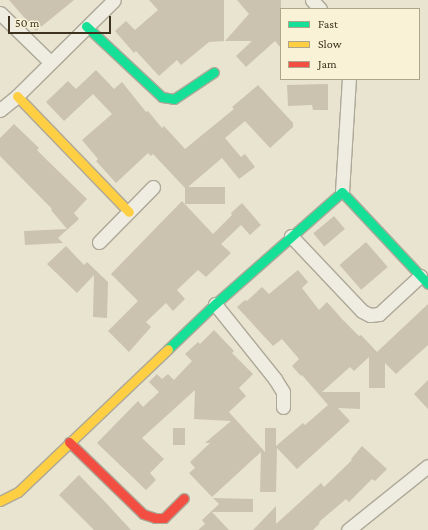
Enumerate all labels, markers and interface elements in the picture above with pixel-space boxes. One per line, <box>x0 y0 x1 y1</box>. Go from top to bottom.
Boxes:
scale bar <box>10 8 113 34</box>
legend <box>280 8 420 80</box>
text: 50 m <box>15 16 39 30</box>
text: Fast <box>318 17 338 31</box>
text: Slow <box>318 37 342 51</box>
text: Jam <box>318 57 337 71</box>

